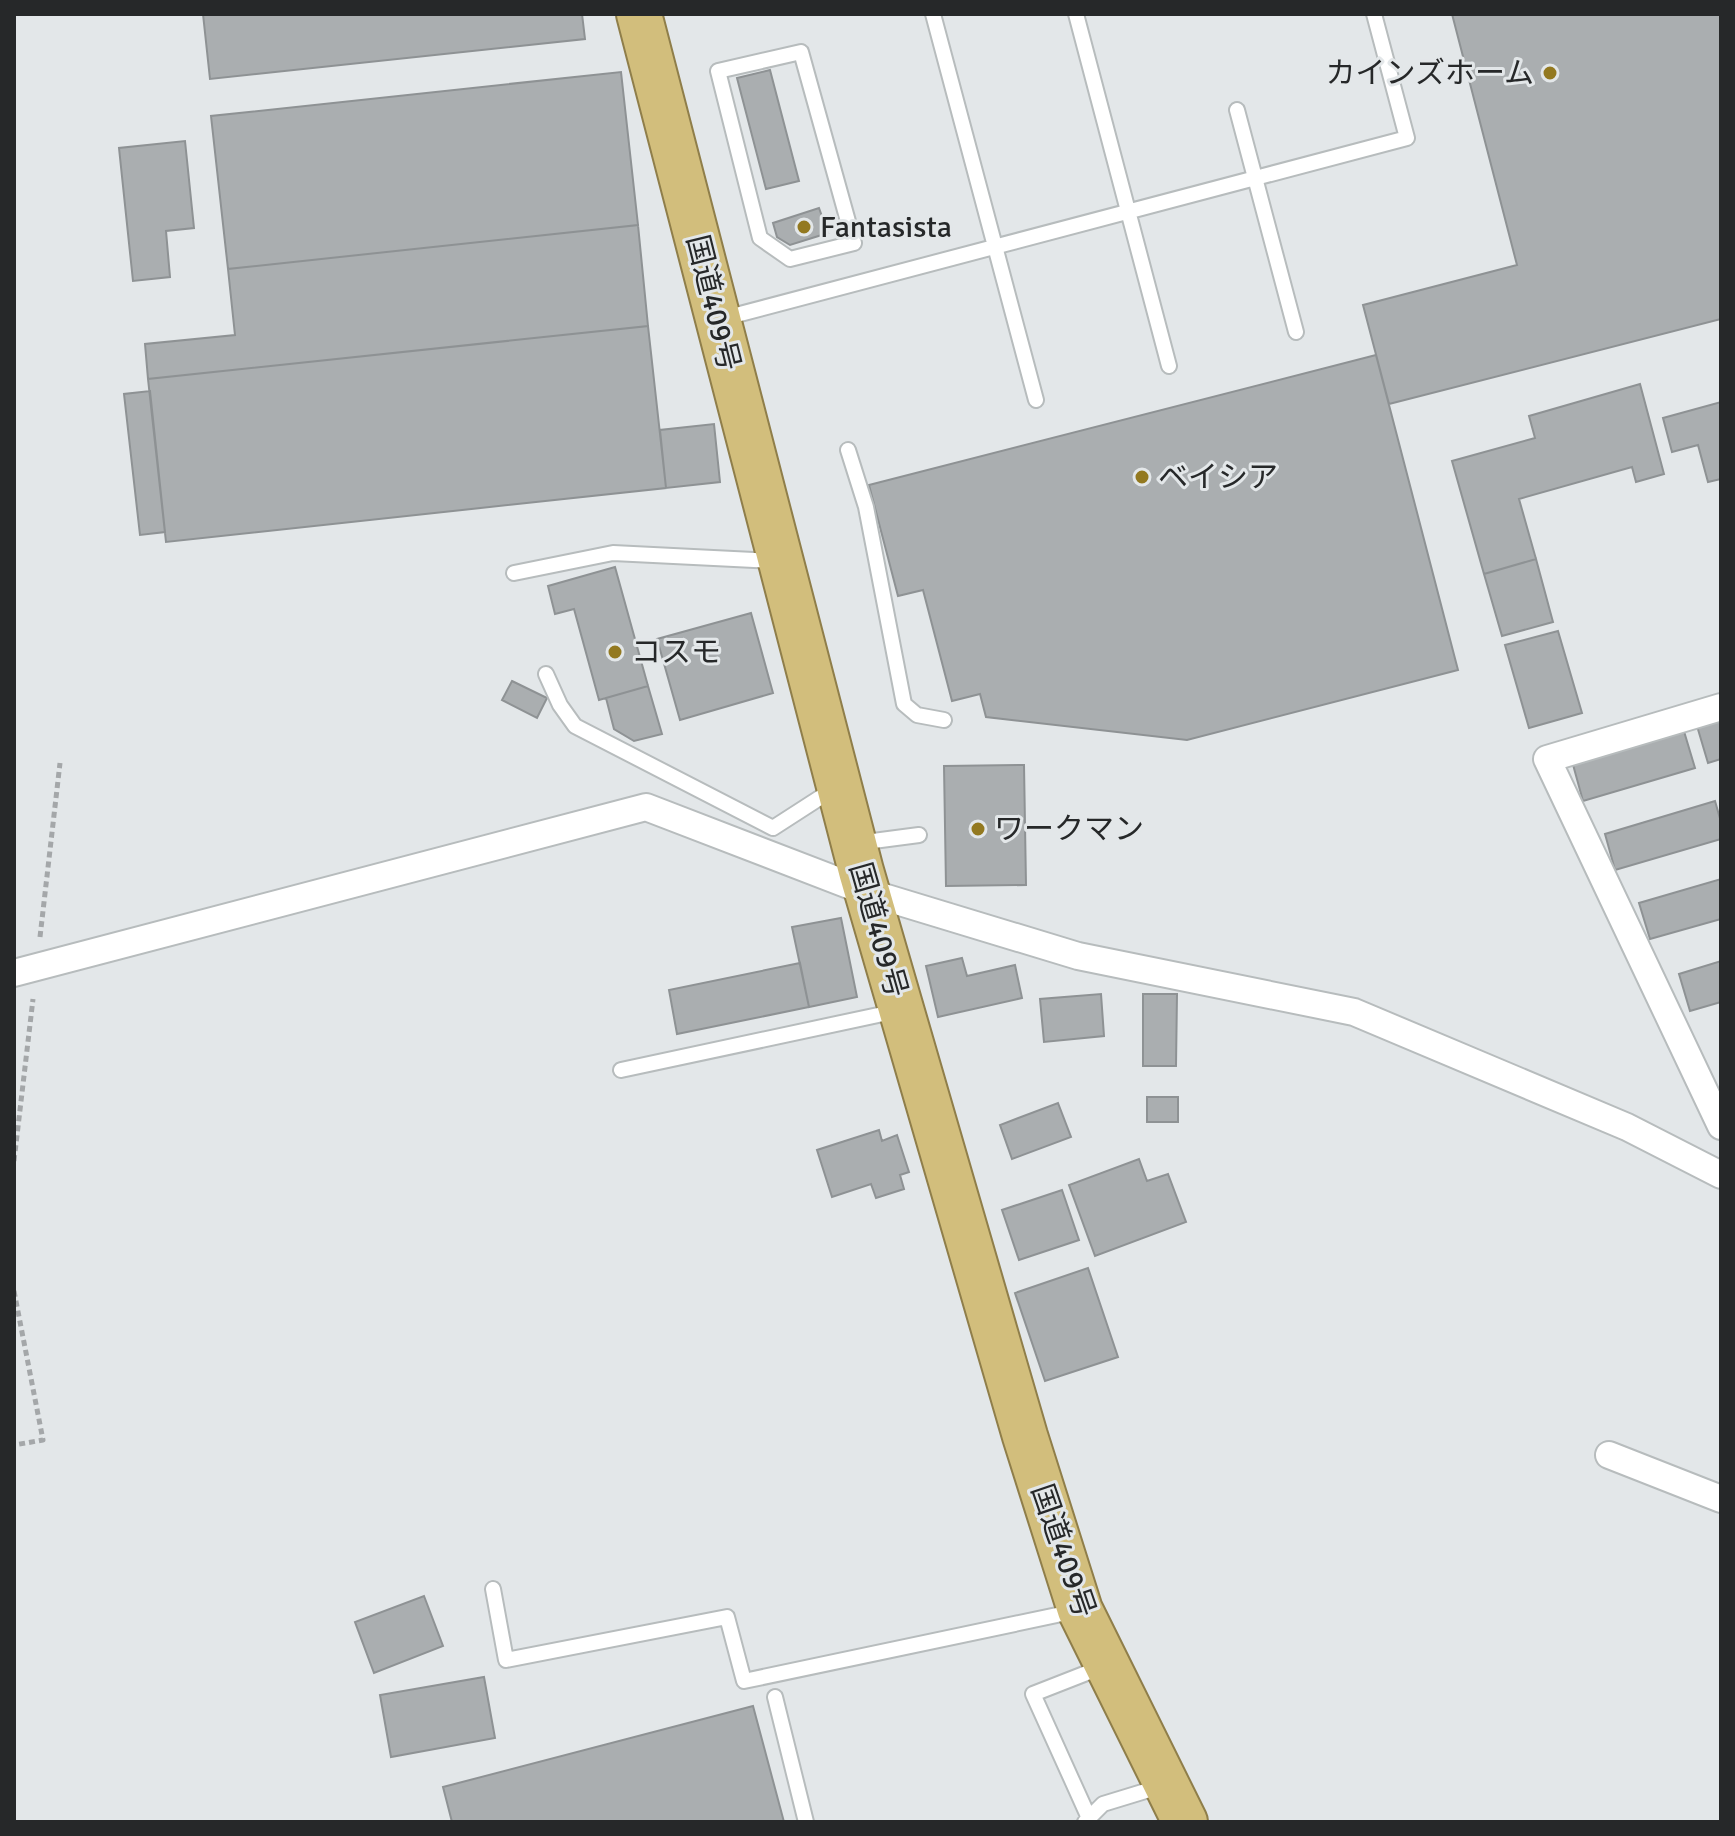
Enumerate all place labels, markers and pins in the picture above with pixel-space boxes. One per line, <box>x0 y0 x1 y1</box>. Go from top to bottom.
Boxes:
place label: カインズホーム <box>1326 55 1534 92</box>
marker: カインズホーム <box>1541 64 1559 82</box>
place label: Fantasista <box>820 209 952 246</box>
marker: Fantasista <box>795 218 813 236</box>
place label: ベイシア <box>1158 459 1278 496</box>
marker: ベイシア <box>1133 468 1151 486</box>
place label: コスモ <box>631 634 721 671</box>
marker: コスモ <box>606 643 624 661</box>
place label: ワークマン <box>994 811 1144 848</box>
marker: ワークマン <box>969 820 987 838</box>

